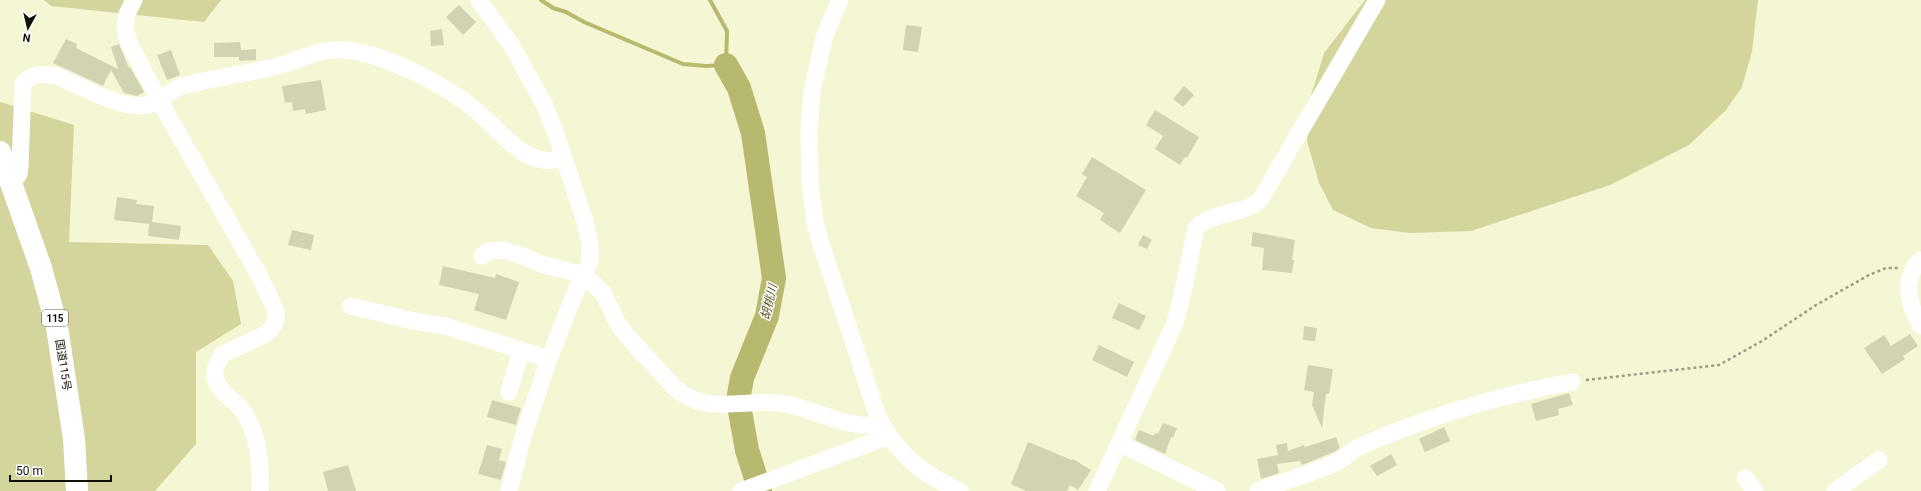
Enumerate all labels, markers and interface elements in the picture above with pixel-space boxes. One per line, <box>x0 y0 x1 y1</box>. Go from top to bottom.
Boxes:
north arrow <box>8 8 48 48</box>
text: N <box>22 30 31 44</box>
water label: 胡桃川 <box>758 281 780 321</box>
road number: 115 <box>42 310 68 326</box>
street label: 国道115号 <box>53 339 73 391</box>
scale bar <box>10 457 111 483</box>
text: 50 m <box>16 464 43 478</box>

